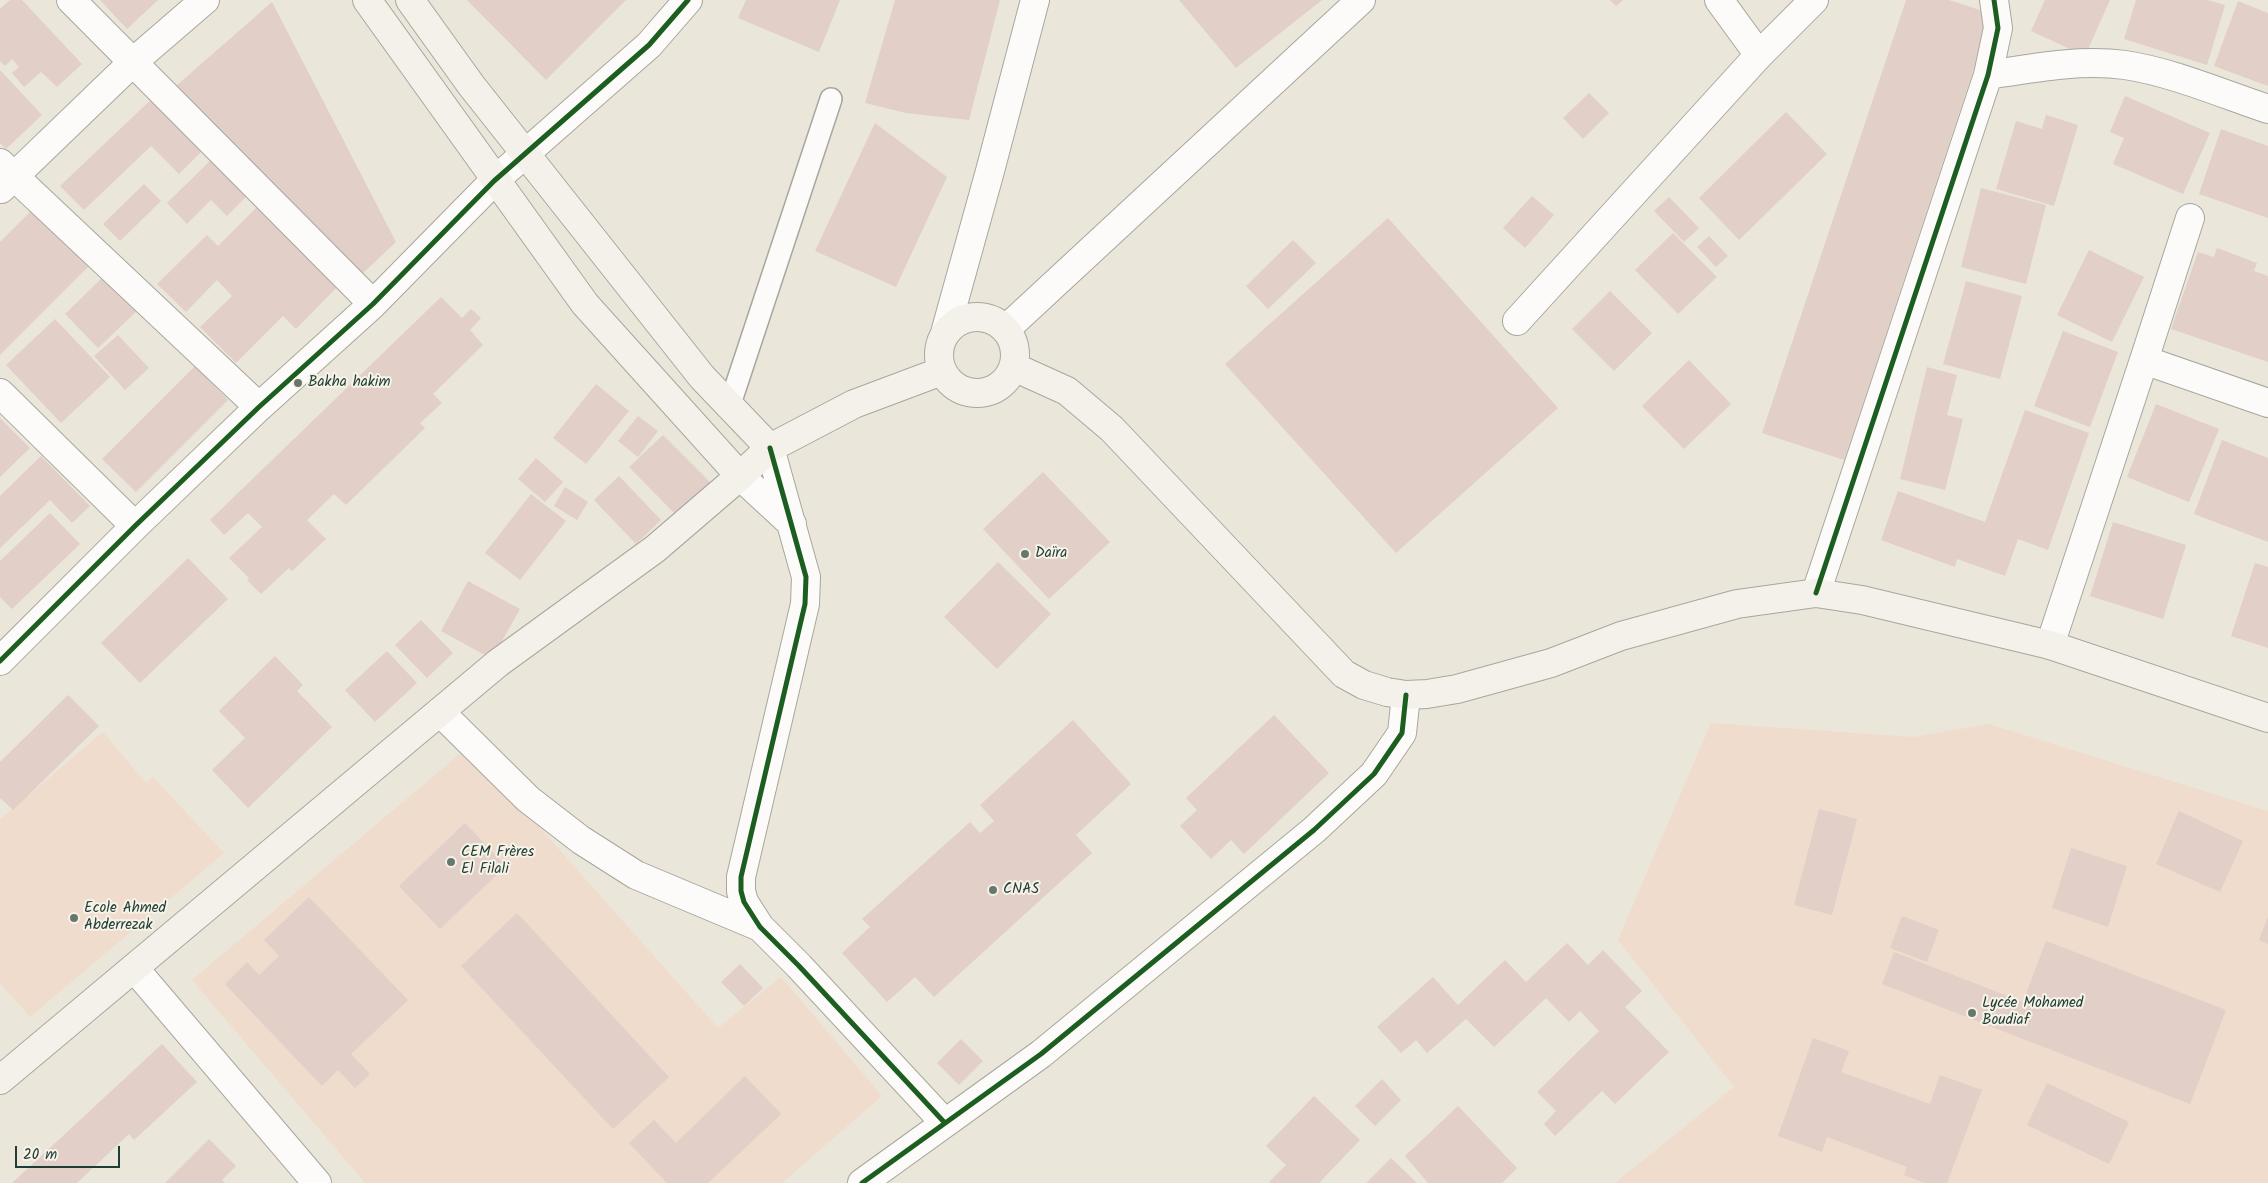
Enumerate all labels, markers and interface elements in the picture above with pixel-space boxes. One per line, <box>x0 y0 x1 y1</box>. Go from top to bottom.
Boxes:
place label: Bakha hakim <box>308 374 390 392</box>
marker: Bakha hakim <box>292 377 304 389</box>
place label: Daïra <box>1035 545 1067 563</box>
marker: Daïra <box>1019 548 1031 560</box>
place label: CEM Frères El Filali <box>461 844 534 879</box>
marker: CEM Frères El Filali <box>445 856 457 868</box>
place label: CNAS <box>1003 881 1039 899</box>
marker: CNAS <box>987 884 999 896</box>
place label: Ecole Ahmed Abderrezak <box>84 900 166 935</box>
marker: Ecole Ahmed Abderrezak <box>68 912 80 924</box>
place label: Lycée Mohamed Boudiaf <box>1982 995 2083 1030</box>
marker: Lycée Mohamed Boudiaf <box>1966 1007 1978 1019</box>
scale bar <box>18 1136 122 1168</box>
text: 20 m <box>23 1143 57 1167</box>

